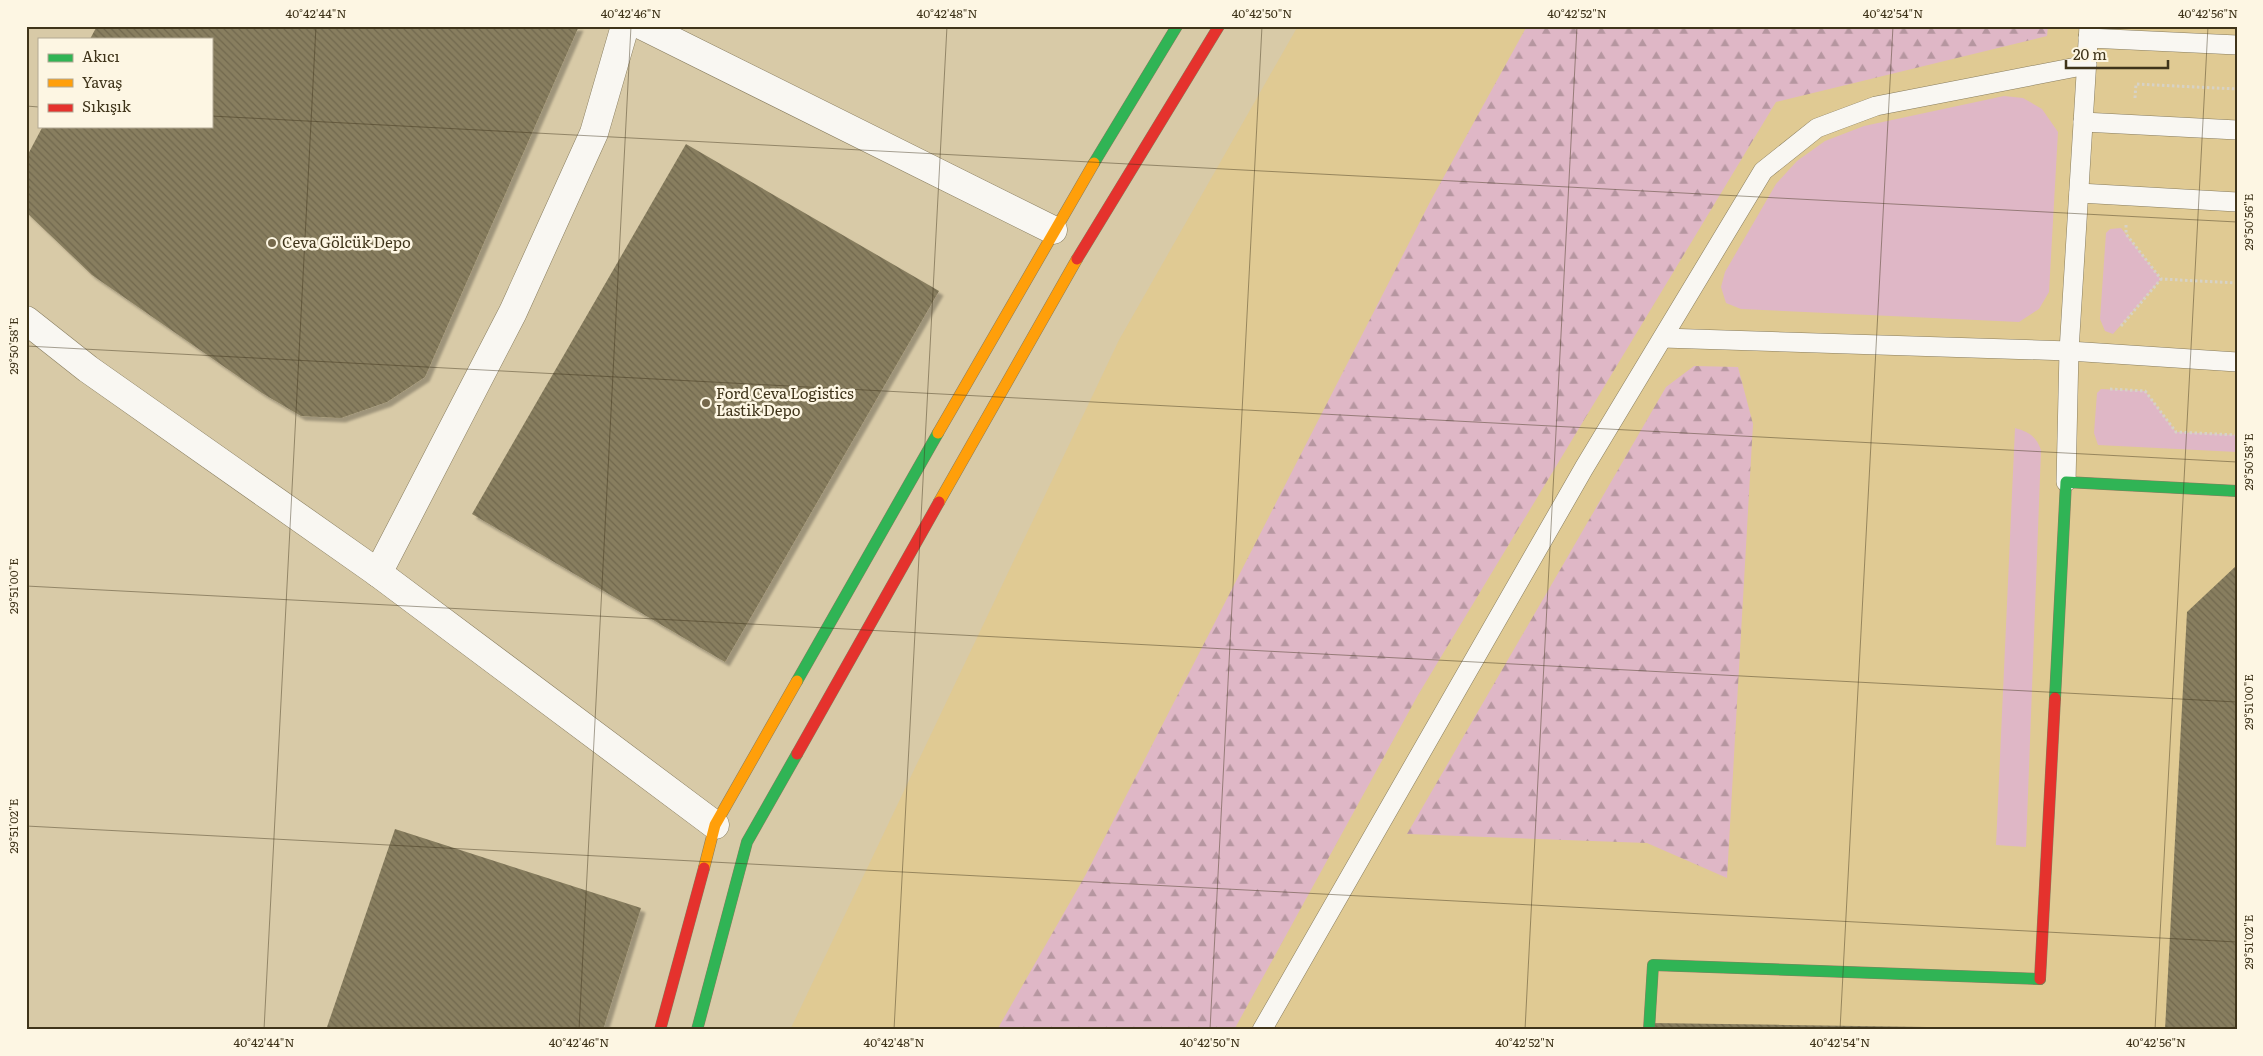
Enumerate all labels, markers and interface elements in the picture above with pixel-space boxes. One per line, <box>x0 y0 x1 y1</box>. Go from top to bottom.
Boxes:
text: 40°42'44"N <box>286 4 346 22</box>
text: 40°42'46"N <box>601 4 661 22</box>
text: 40°42'48"N <box>917 4 977 22</box>
text: 40°42'50"N <box>1232 4 1292 22</box>
text: 40°42'52"N <box>1547 4 1607 22</box>
text: 40°42'54"N <box>1863 4 1923 22</box>
text: 40°42'56"N <box>2178 4 2238 22</box>
legend <box>38 38 212 128</box>
scale bar <box>2066 38 2168 70</box>
text: 20 m <box>2073 42 2107 65</box>
text: Akıcı <box>82 44 120 67</box>
text: Yavaş <box>82 70 122 93</box>
text: Sıkışık <box>82 94 132 117</box>
text: 29°50'56"E <box>2239 193 2257 250</box>
place label: Ceva Gölcük Depo <box>282 230 411 253</box>
marker: Ceva Gölcük Depo <box>266 237 278 249</box>
text: 29°50'58"E <box>4 317 22 375</box>
place label: Ford Ceva Logistics Lastik Depo <box>716 381 854 421</box>
marker: Ford Ceva Logistics Lastik Depo <box>700 397 712 409</box>
text: 29°50'58"E <box>2239 433 2257 491</box>
text: 29°51'00"E <box>4 558 22 614</box>
text: 29°51'00"E <box>2239 674 2257 730</box>
text: 29°51'02"E <box>4 798 22 853</box>
text: 29°51'02"E <box>2239 914 2257 969</box>
text: 40°42'44"N <box>234 1033 294 1051</box>
text: 40°42'46"N <box>549 1033 609 1051</box>
text: 40°42'48"N <box>864 1033 924 1051</box>
text: 40°42'50"N <box>1180 1033 1240 1051</box>
text: 40°42'52"N <box>1495 1033 1555 1051</box>
text: 40°42'54"N <box>1810 1033 1870 1051</box>
text: 40°42'56"N <box>2126 1033 2186 1051</box>

